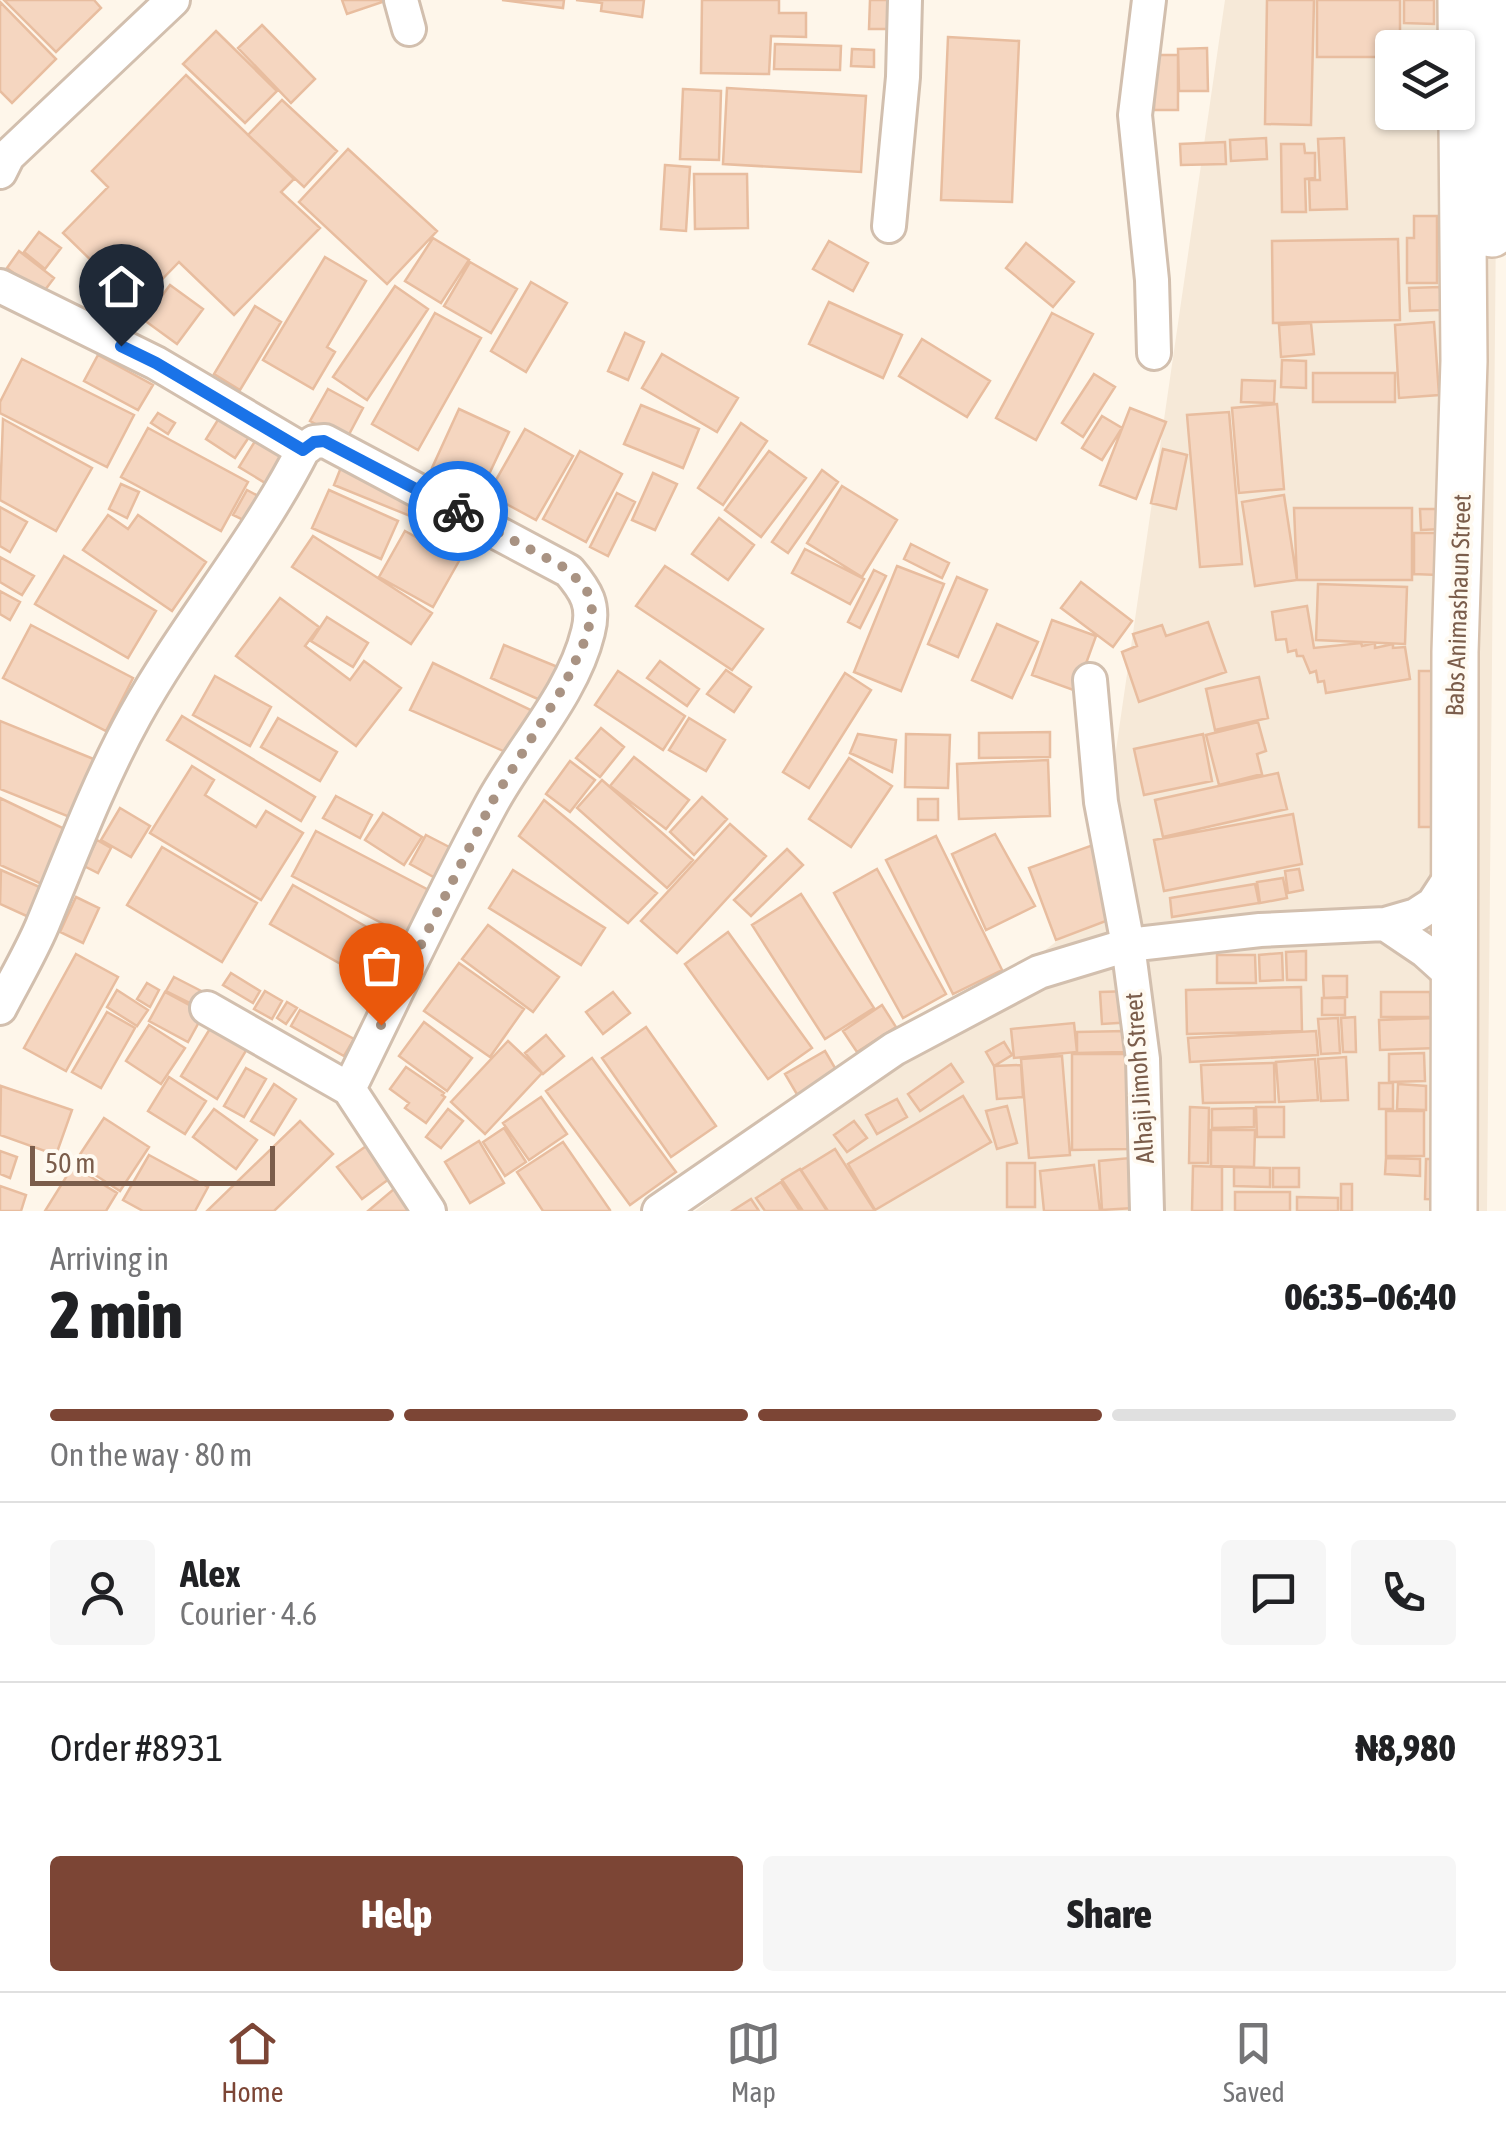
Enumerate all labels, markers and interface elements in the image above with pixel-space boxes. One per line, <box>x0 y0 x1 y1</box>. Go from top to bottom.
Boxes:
map controls <box>1375 30 1475 130</box>
button: layers <box>1375 30 1475 130</box>
pin <box>79 244 164 347</box>
icon: home <box>94 259 149 314</box>
courier <box>408 461 508 561</box>
icon: bike <box>431 484 486 539</box>
street label: Babs Animashaun Street <box>1440 493 1476 717</box>
pin <box>339 923 424 1026</box>
icon: bag <box>354 938 409 993</box>
street label: Alhaji Jimoh Street <box>1119 992 1159 1164</box>
scale bar <box>30 1141 275 1186</box>
text: 50 m <box>45 1147 95 1179</box>
text: Arriving in <box>50 1240 169 1277</box>
text: 06:35–06:40 <box>1284 1275 1456 1318</box>
text: 2 min <box>50 1277 183 1352</box>
text: On the way · 80 m <box>50 1436 252 1473</box>
button: person <box>50 1540 155 1645</box>
button: chat <box>1221 1540 1326 1645</box>
button: phone <box>1351 1540 1456 1645</box>
text: Alex <box>180 1552 241 1595</box>
text: Courier · 4.6 <box>180 1595 317 1632</box>
text: Order #8931 <box>50 1726 223 1769</box>
text: ₦8,980 <box>1355 1726 1456 1769</box>
button: Help <box>50 1856 743 1971</box>
button: Share <box>763 1856 1456 1971</box>
tab: Home <box>221 2016 283 2108</box>
tab: Map <box>726 2016 781 2108</box>
tab: Saved <box>1223 2016 1285 2108</box>

